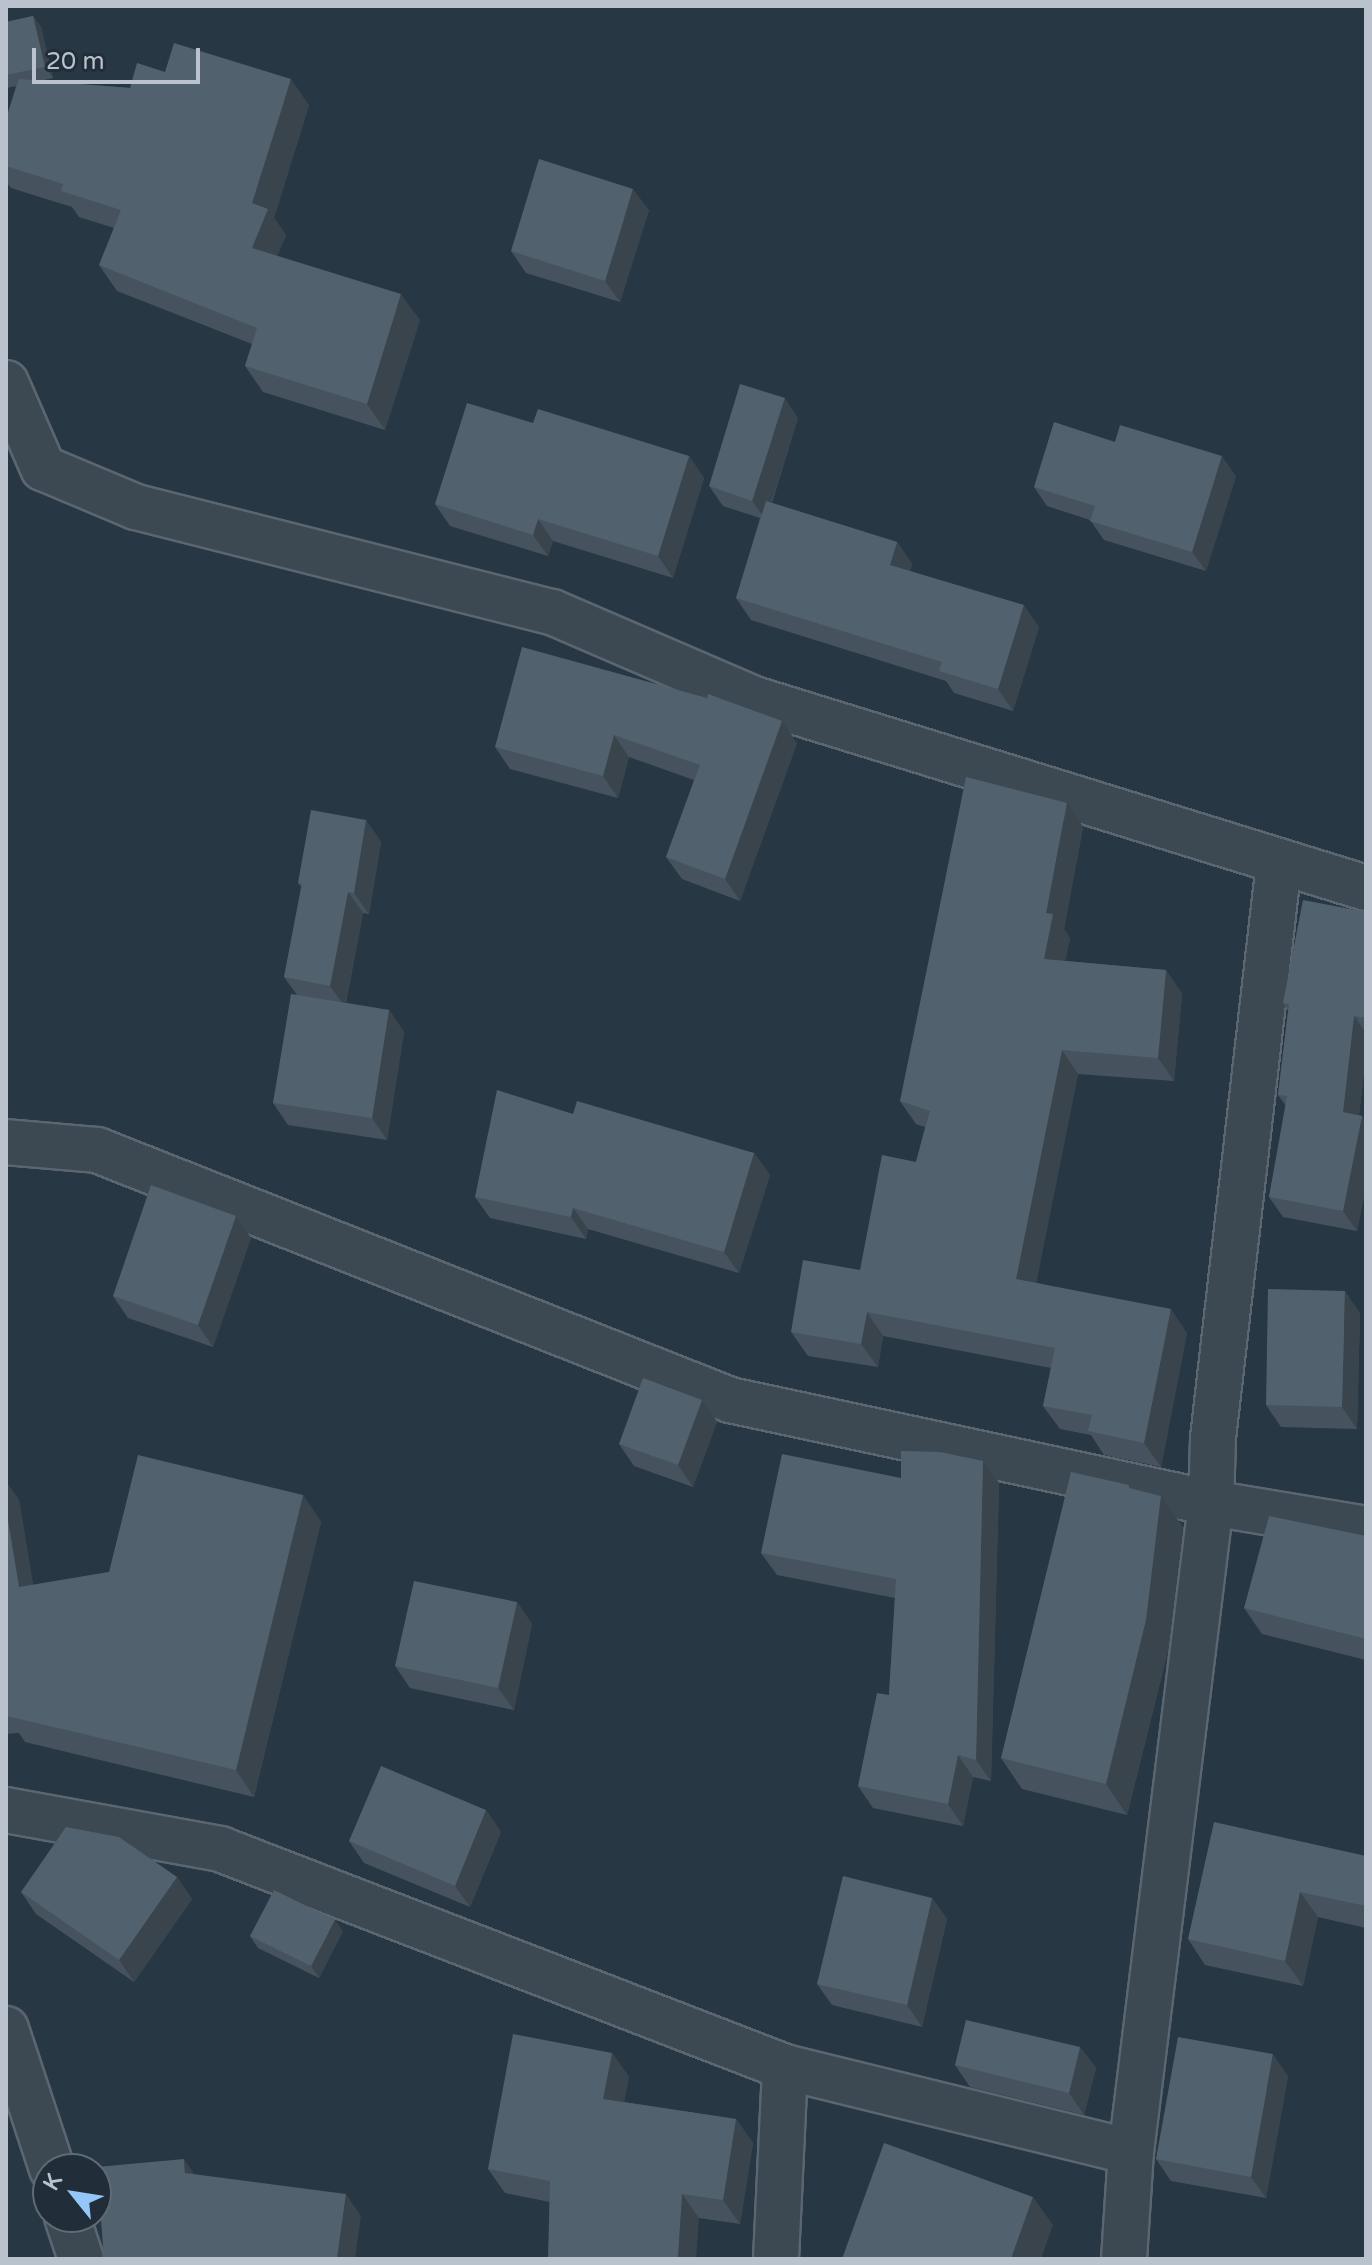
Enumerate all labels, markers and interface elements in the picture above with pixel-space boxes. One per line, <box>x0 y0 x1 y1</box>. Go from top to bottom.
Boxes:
scale bar <box>36 32 204 82</box>
text: 20 m <box>46 47 104 76</box>
north arrow <box>32 2153 112 2233</box>
text: K <box>38 2169 68 2195</box>

